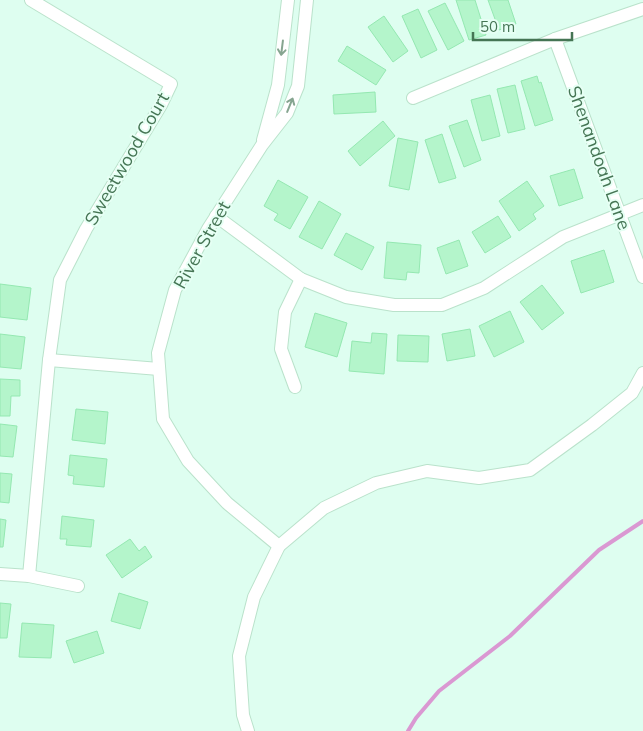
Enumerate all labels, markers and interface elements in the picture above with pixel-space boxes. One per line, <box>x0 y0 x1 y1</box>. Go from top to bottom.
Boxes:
scale bar <box>473 10 572 42</box>
text: 50 m <box>480 17 515 36</box>
one-way arrow <box>277 40 287 56</box>
street label: Shenandoah Lane <box>563 83 636 233</box>
street label: Sweetwood Court <box>79 88 174 229</box>
one-way arrow <box>286 98 295 114</box>
street label: River Street <box>168 197 235 293</box>

